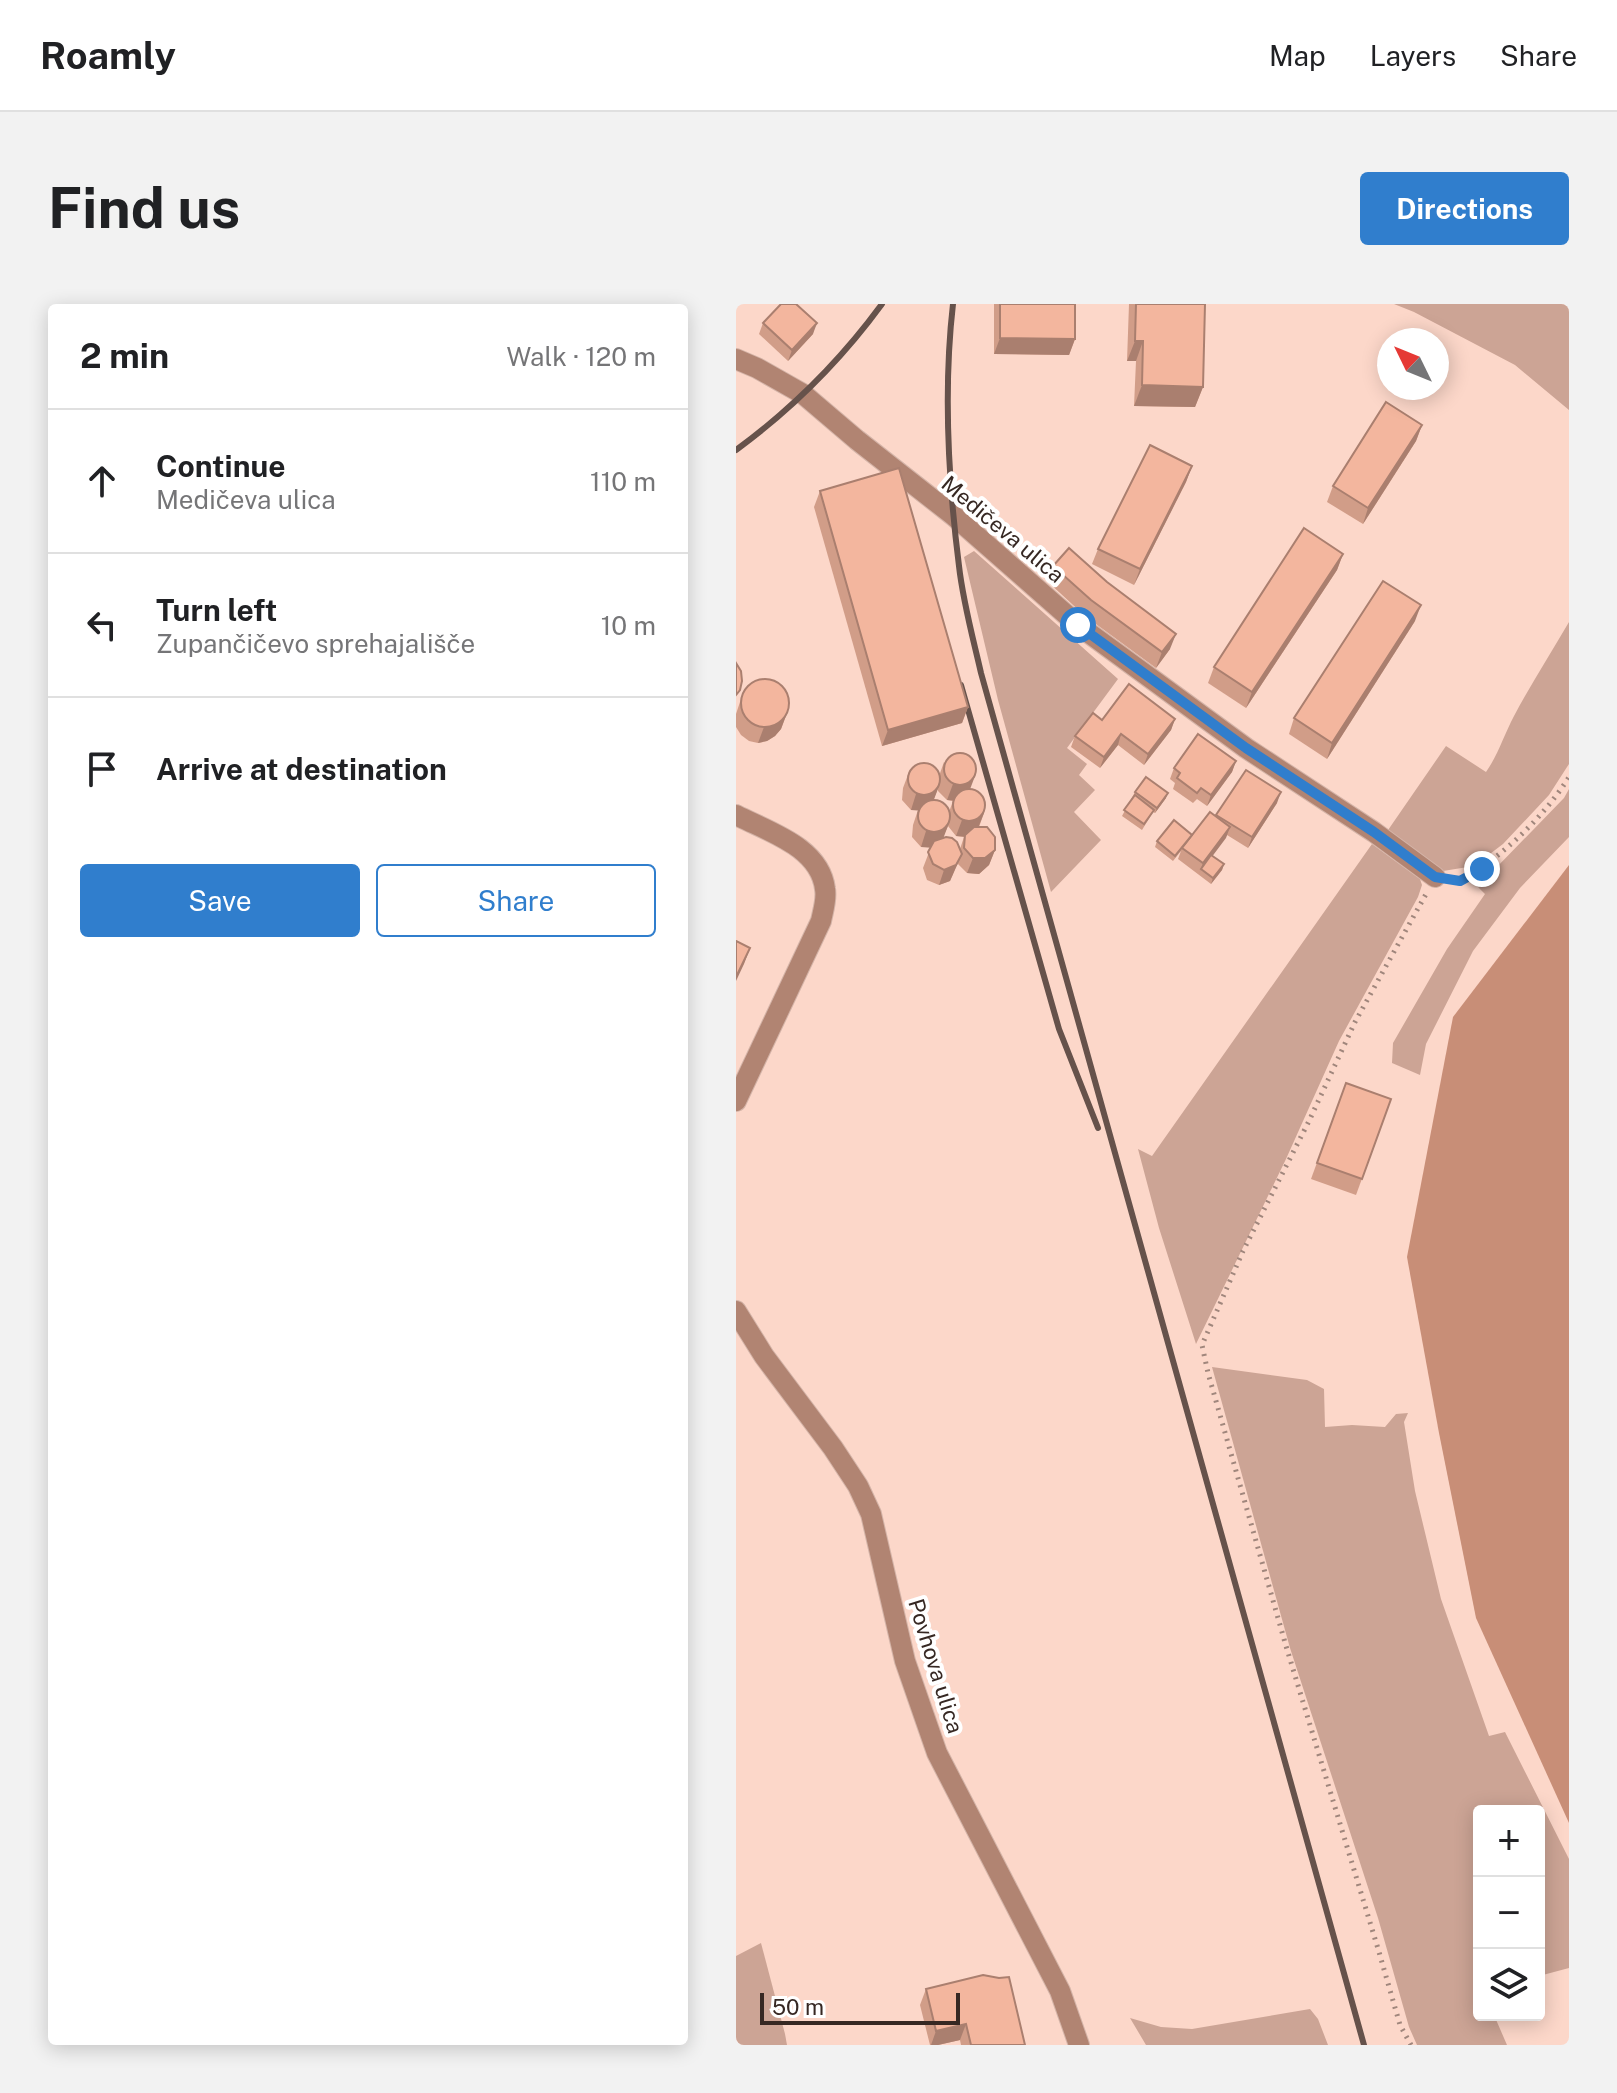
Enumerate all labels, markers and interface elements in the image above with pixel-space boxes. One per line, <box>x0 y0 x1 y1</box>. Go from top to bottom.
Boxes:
text: Roamly <box>40 33 176 78</box>
text: Map <box>1269 39 1326 72</box>
text: Layers <box>1370 39 1456 72</box>
text: Share <box>1500 39 1577 72</box>
button: Directions <box>1360 172 1569 245</box>
text: Find us <box>48 175 240 241</box>
north arrow <box>1377 328 1449 400</box>
text: 2 min <box>80 336 169 376</box>
text: Walk · 120 m <box>506 341 656 372</box>
text: Continue <box>156 448 286 484</box>
icon: ahead <box>80 459 124 503</box>
text: 110 m <box>590 466 656 497</box>
street label: Medičeva ulica <box>936 470 1070 588</box>
text: Medičeva ulica <box>156 484 336 515</box>
text: Turn left <box>156 592 277 628</box>
icon: left <box>80 603 124 647</box>
route start <box>1060 607 1096 643</box>
text: 10 m <box>601 610 656 641</box>
text: Zupančičevo sprehajališče <box>156 628 475 659</box>
icon: arrive <box>80 747 124 791</box>
text: Arrive at destination <box>156 751 447 787</box>
route end <box>1464 851 1500 887</box>
button: Save <box>80 864 360 937</box>
button: Share <box>376 864 656 937</box>
street label: Povhova ulica <box>903 1596 969 1736</box>
map controls <box>1473 1805 1545 2021</box>
button: + <box>1473 1805 1545 1877</box>
button: − <box>1473 1877 1545 1949</box>
button: layers <box>1473 1949 1545 2021</box>
scale bar <box>760 1989 960 2025</box>
text: 50 m <box>772 1994 824 2020</box>

